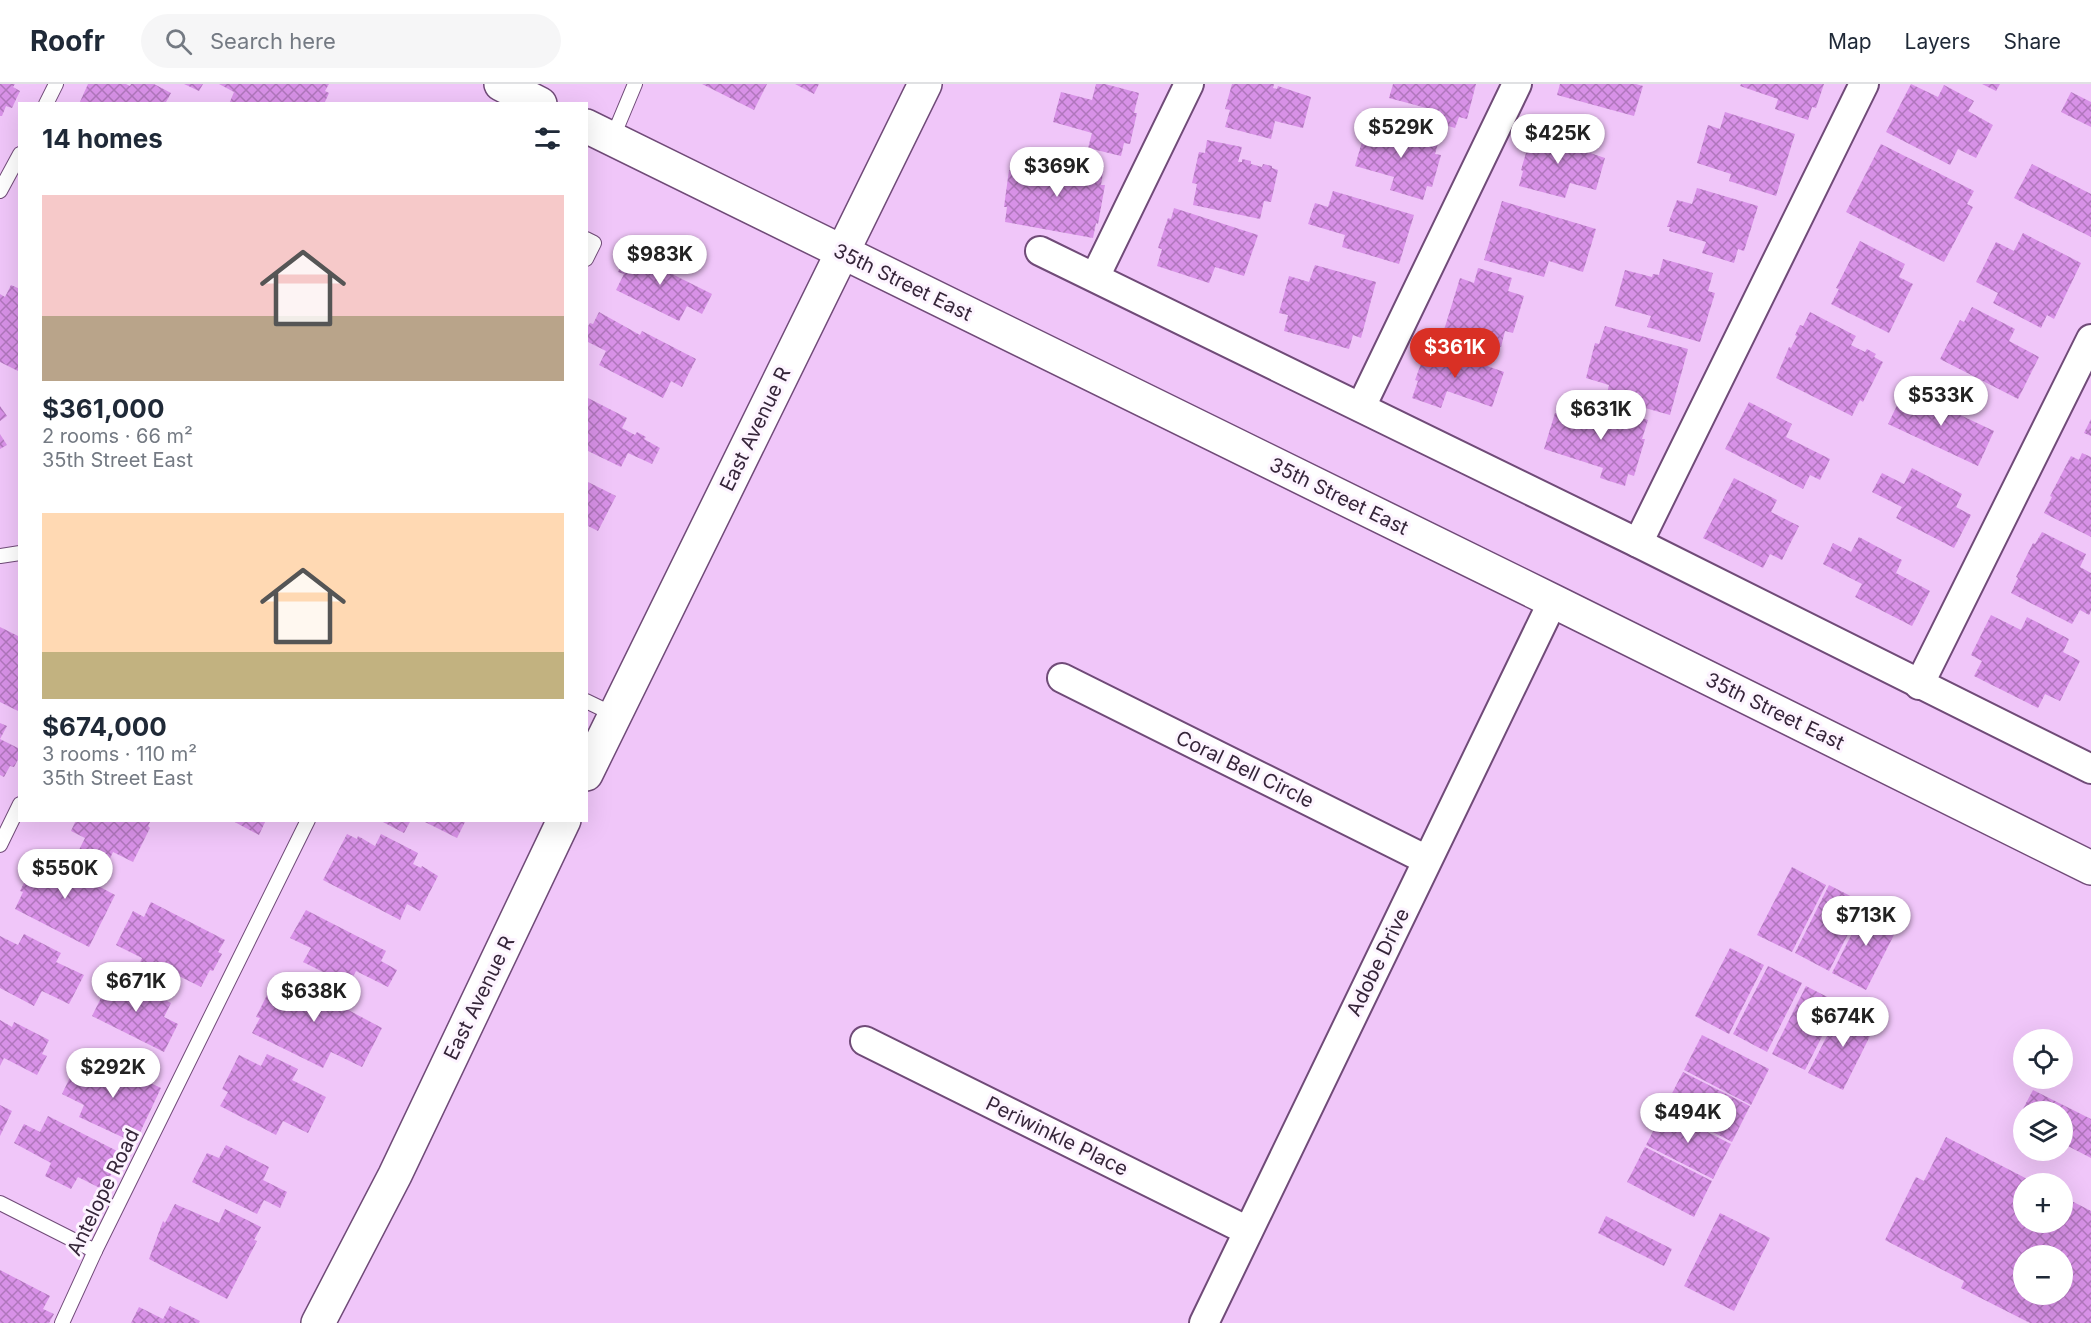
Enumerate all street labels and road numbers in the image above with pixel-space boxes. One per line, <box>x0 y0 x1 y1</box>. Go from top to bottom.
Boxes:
street label: 35th Street East <box>830 238 976 326</box>
street label: East Avenue R <box>715 363 795 495</box>
street label: 35th Street East <box>1266 452 1412 540</box>
street label: 35th Street East <box>1702 667 1848 755</box>
street label: Coral Bell Circle <box>1172 725 1318 813</box>
street label: Adobe Drive <box>1342 904 1414 1020</box>
street label: East Avenue R <box>439 932 519 1064</box>
street label: Periwinkle Place <box>982 1091 1132 1181</box>
street label: Antelope Road <box>62 1125 144 1259</box>

